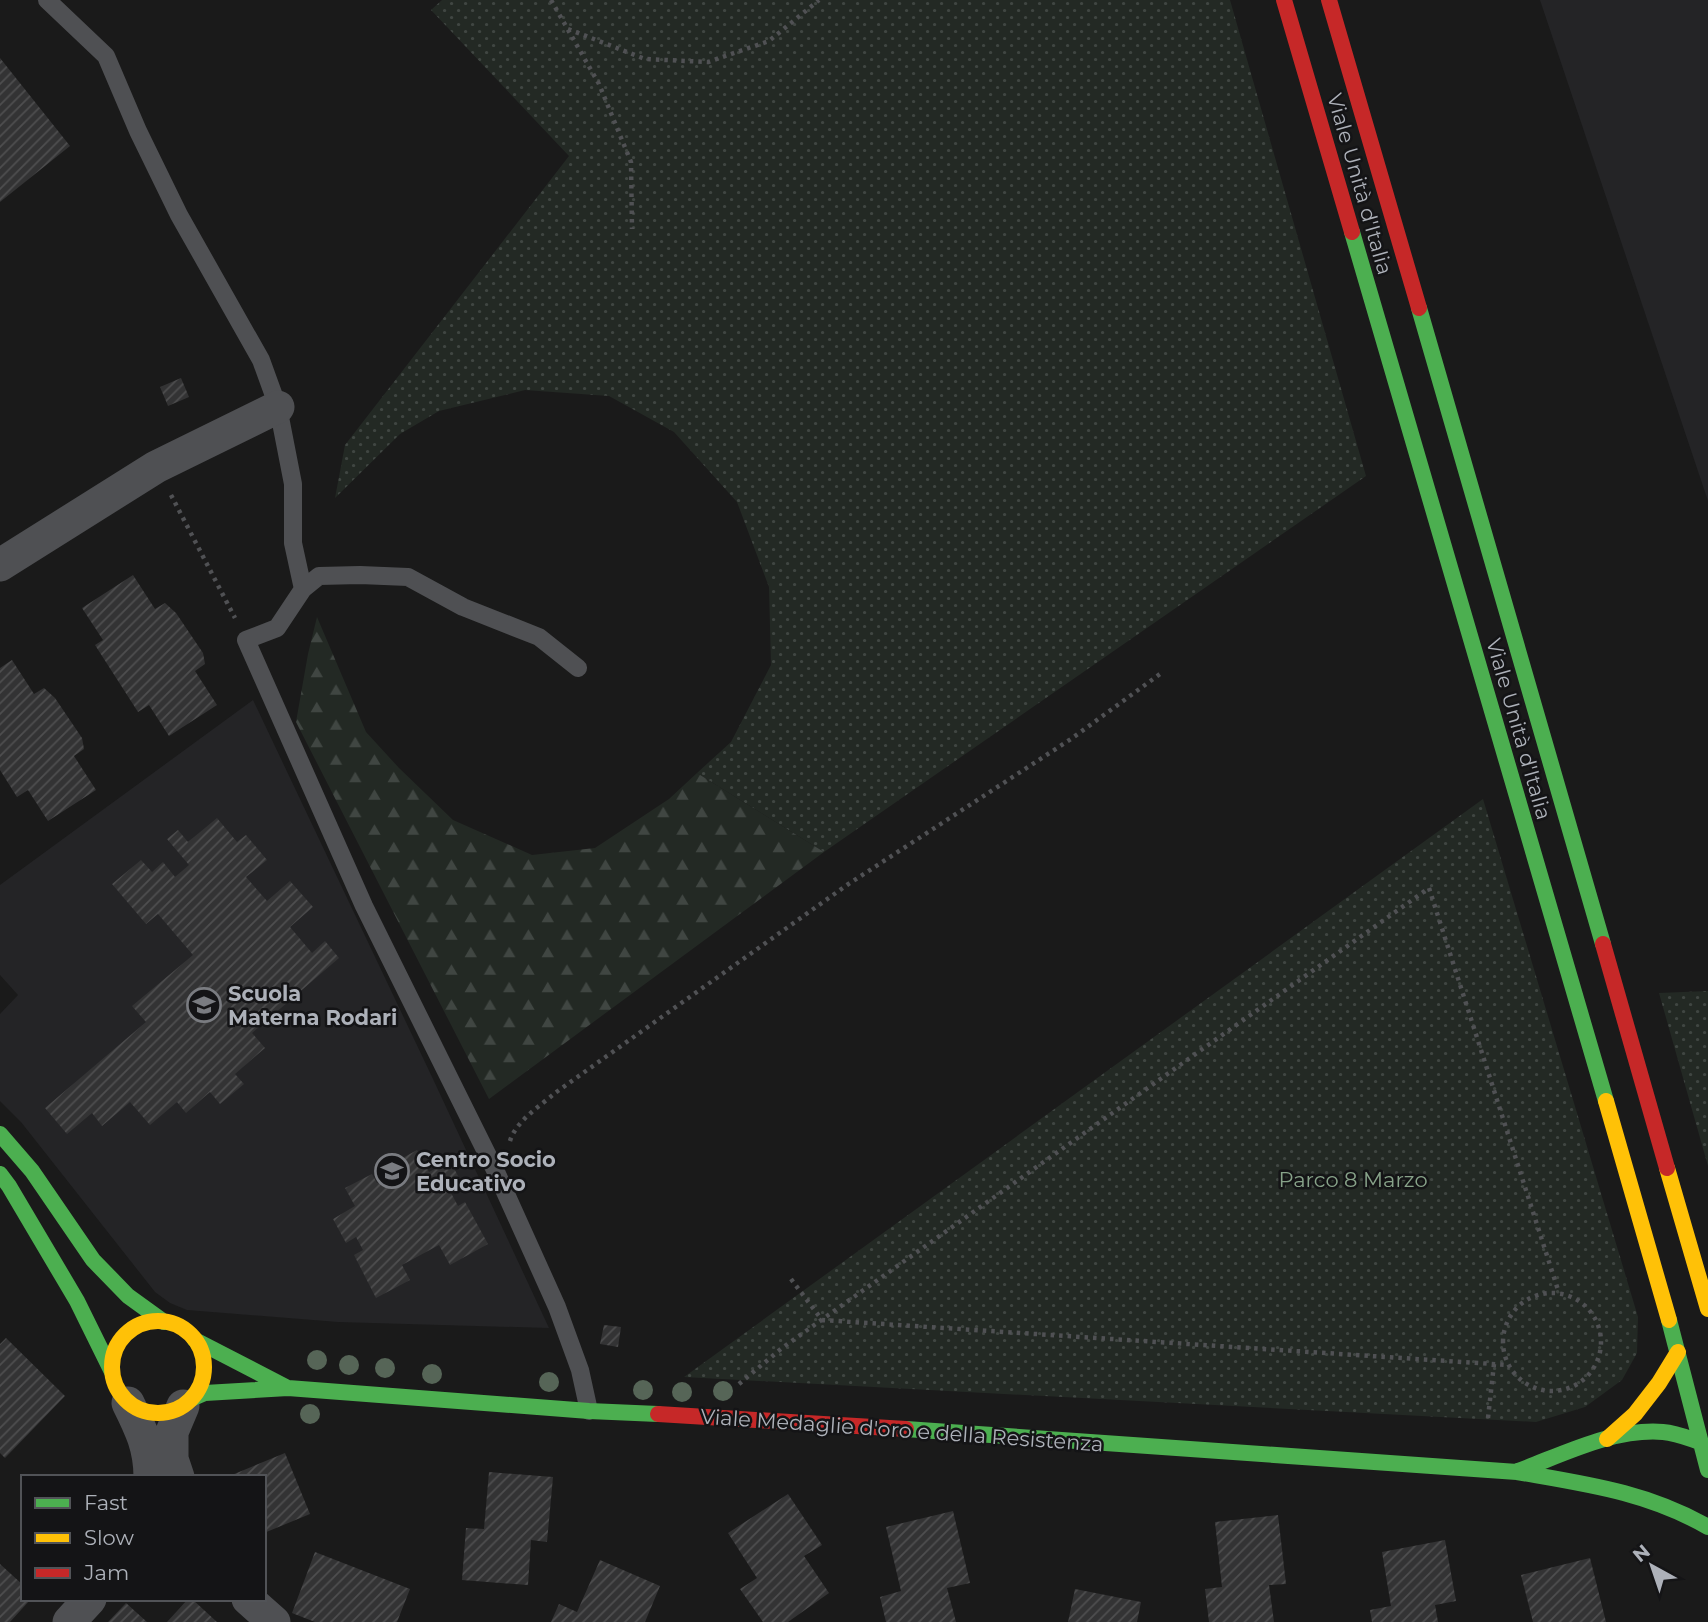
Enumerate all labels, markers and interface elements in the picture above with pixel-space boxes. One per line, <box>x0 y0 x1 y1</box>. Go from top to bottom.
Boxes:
street label: Viale Unità d'Italia <box>1322 90 1398 278</box>
street label: Viale Unità d'Italia <box>1481 635 1557 823</box>
place label: Scuola Materna Rodari <box>228 981 397 1030</box>
school or university icon: Scuola Materna Rodari <box>185 986 223 1024</box>
place label: Centro Socio Educativo <box>416 1147 556 1196</box>
school or university icon: Centro Socio Educativo <box>373 1152 411 1190</box>
park label: Parco 8 Marzo <box>1278 1167 1428 1192</box>
street label: Viale Medaglie d'oro e della Resistenza <box>700 1403 1104 1457</box>
legend <box>21 1475 266 1601</box>
text: Fast <box>84 1490 128 1515</box>
text: Slow <box>84 1525 134 1550</box>
north arrow <box>1617 1531 1687 1601</box>
text: N <box>1628 1540 1655 1567</box>
text: Jam <box>83 1560 129 1585</box>

